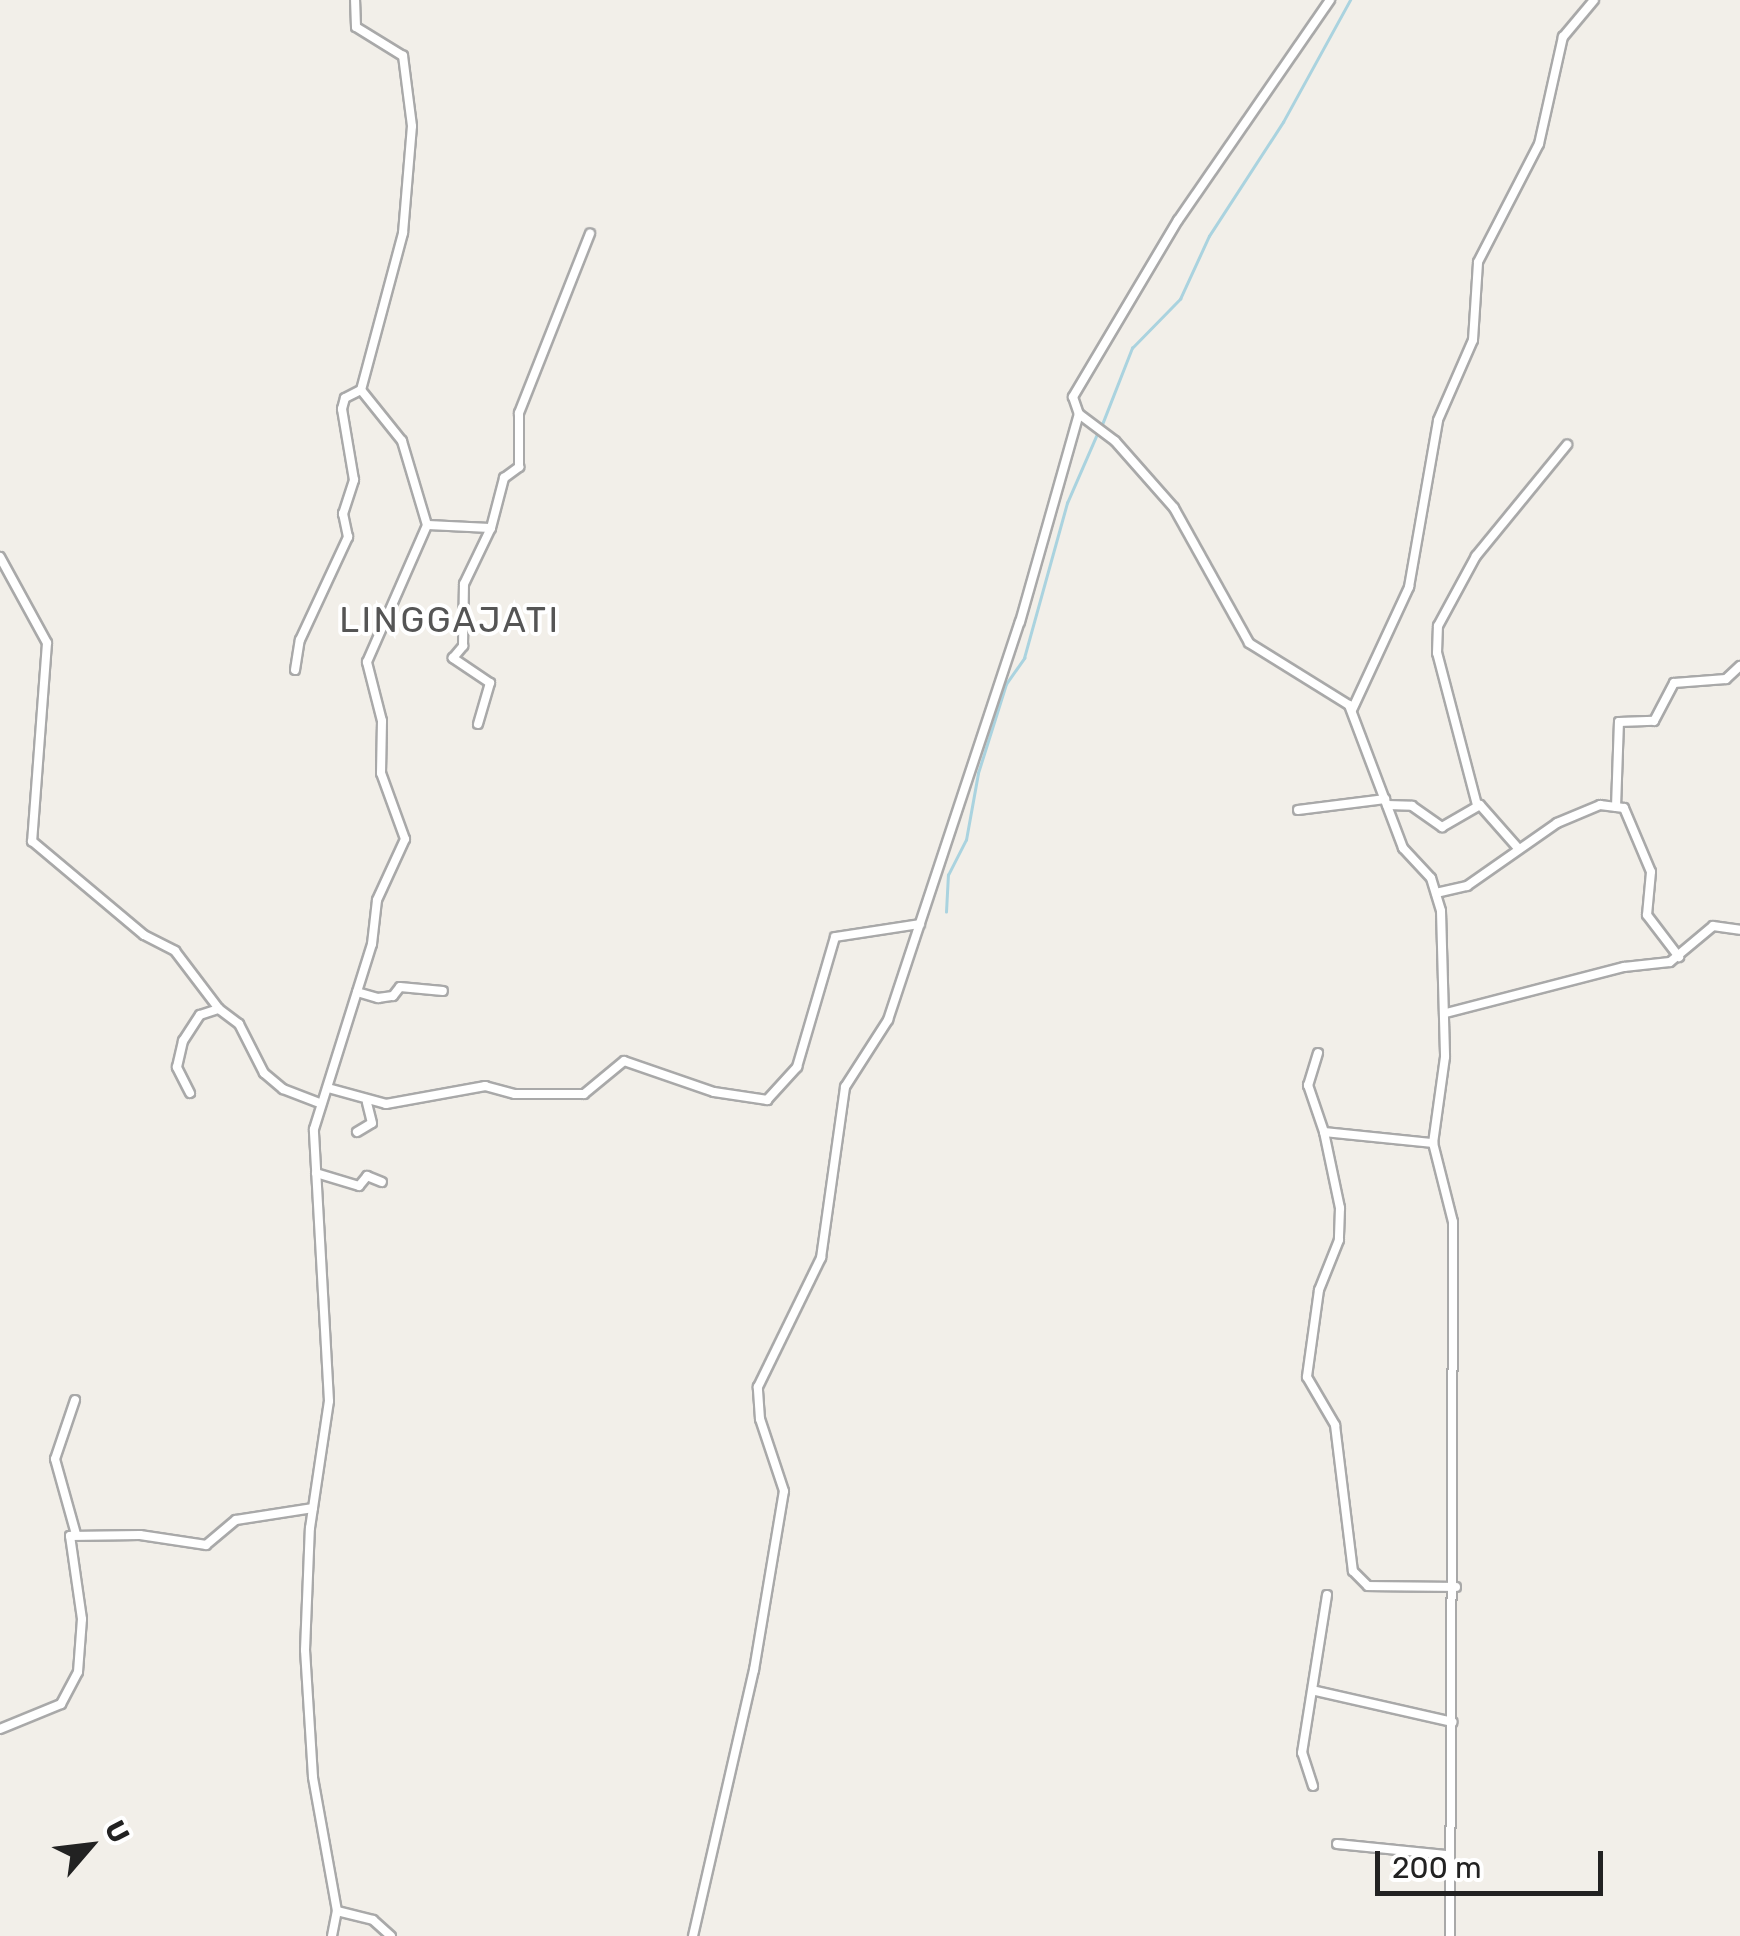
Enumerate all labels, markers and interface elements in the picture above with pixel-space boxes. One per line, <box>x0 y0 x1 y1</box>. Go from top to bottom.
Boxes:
district label: LINGGAJATI <box>339 599 561 641</box>
north arrow <box>40 1796 140 1896</box>
text: U <box>98 1815 136 1848</box>
scale bar <box>1380 1831 1608 1893</box>
text: 200 m <box>1392 1850 1482 1886</box>

